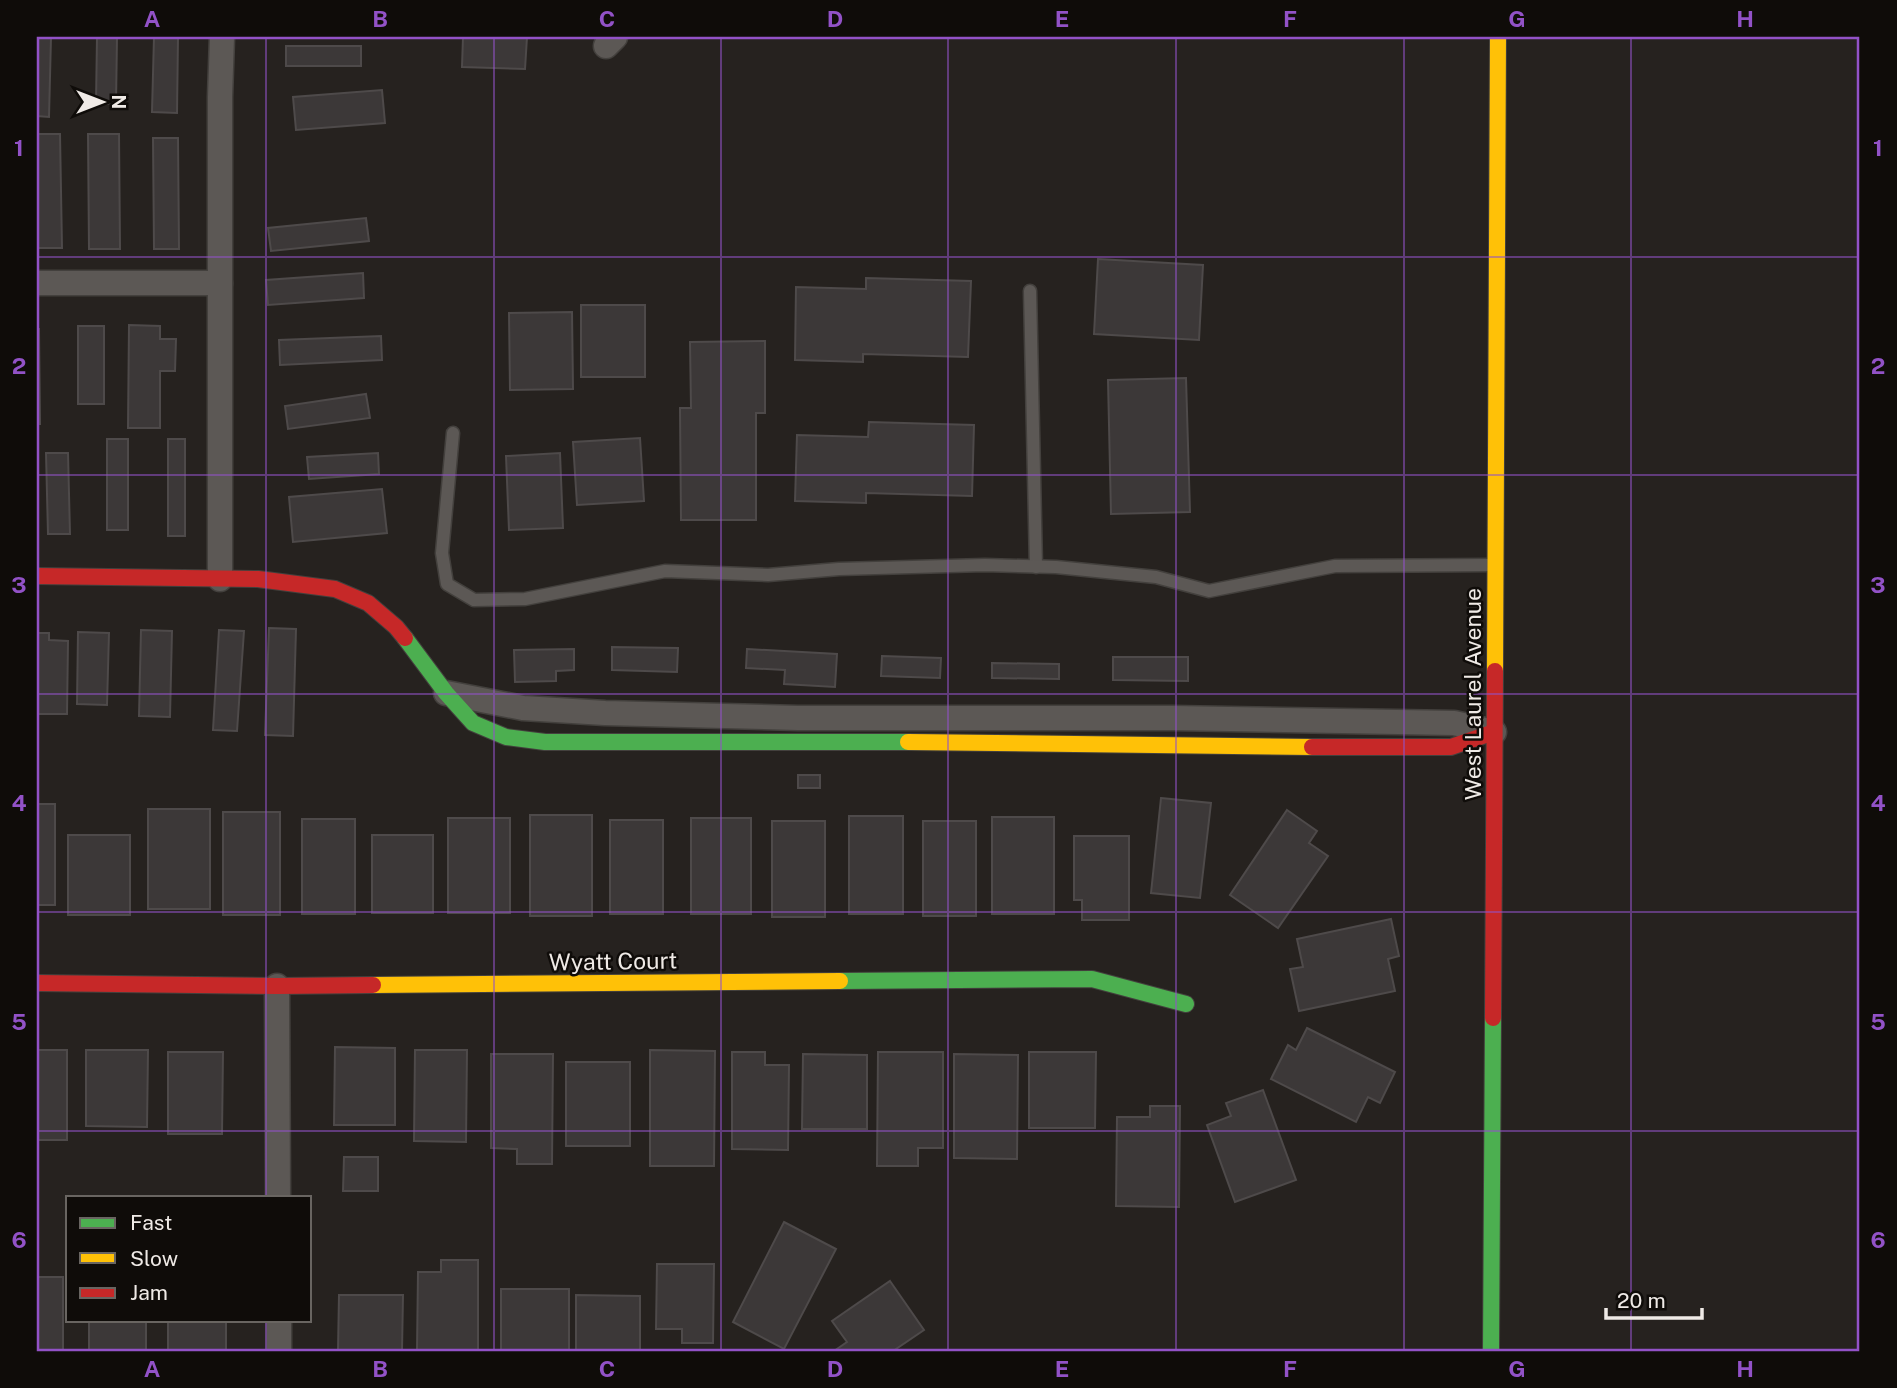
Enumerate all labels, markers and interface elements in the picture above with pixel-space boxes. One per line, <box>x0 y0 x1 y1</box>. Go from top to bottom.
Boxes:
text: A <box>144 5 161 32</box>
text: B <box>372 5 388 32</box>
text: C <box>599 5 615 32</box>
text: D <box>827 5 843 32</box>
text: E <box>1055 5 1069 32</box>
text: F <box>1283 5 1297 32</box>
text: G <box>1508 5 1526 32</box>
text: H <box>1736 5 1754 32</box>
north arrow <box>66 66 136 136</box>
text: N <box>108 95 130 109</box>
text: 1 <box>14 134 24 161</box>
text: 1 <box>1873 134 1883 161</box>
text: 2 <box>12 352 26 379</box>
text: 2 <box>1871 352 1885 379</box>
text: 3 <box>11 571 27 598</box>
text: 3 <box>1870 571 1886 598</box>
street label: West Laurel Avenue <box>1459 588 1486 800</box>
text: 4 <box>11 789 27 816</box>
text: 4 <box>1870 789 1886 816</box>
street label: Wyatt Court <box>549 946 677 976</box>
text: 5 <box>11 1008 27 1035</box>
text: 5 <box>1870 1008 1886 1035</box>
legend <box>66 1196 312 1322</box>
text: Fast <box>130 1210 172 1235</box>
text: 6 <box>11 1226 27 1253</box>
text: 6 <box>1870 1226 1886 1253</box>
text: Slow <box>130 1246 178 1271</box>
scale bar <box>1606 1276 1703 1320</box>
text: Jam <box>130 1280 168 1305</box>
text: 20 m <box>1617 1288 1666 1313</box>
text: A <box>144 1355 161 1382</box>
text: B <box>372 1355 388 1382</box>
text: C <box>599 1355 615 1382</box>
text: D <box>827 1355 843 1382</box>
text: E <box>1055 1355 1069 1382</box>
text: F <box>1283 1355 1297 1382</box>
text: G <box>1508 1355 1526 1382</box>
text: H <box>1736 1355 1754 1382</box>

